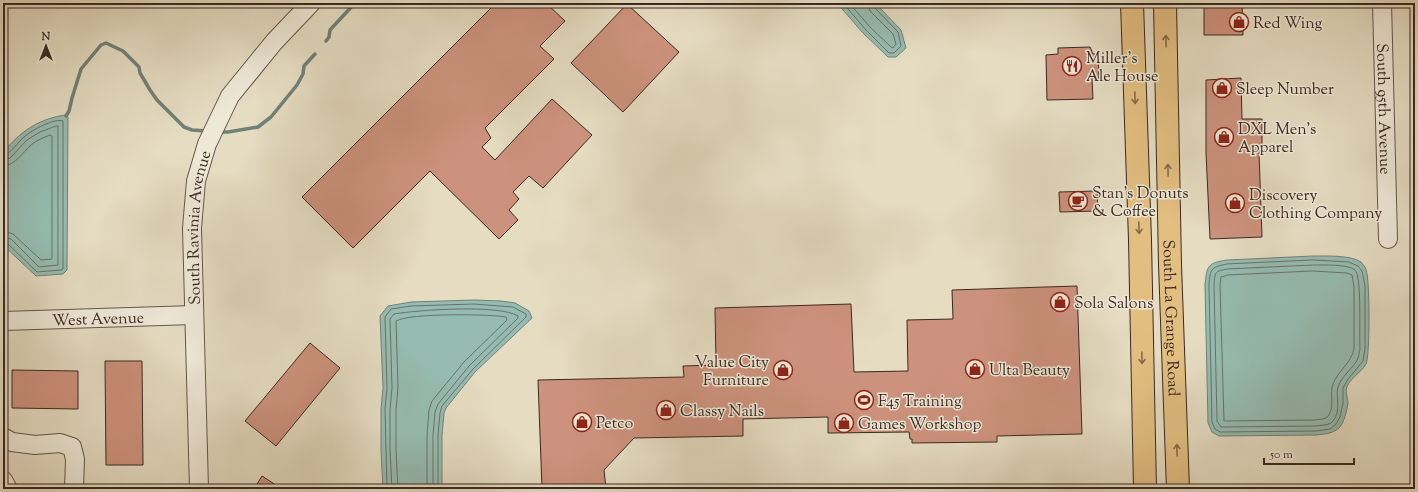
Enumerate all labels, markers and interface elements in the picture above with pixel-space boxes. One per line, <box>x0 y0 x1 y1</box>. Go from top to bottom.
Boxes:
shop icon: Red Wing <box>1228 11 1250 33</box>
place label: Red Wing <box>1253 13 1323 36</box>
north arrow <box>26 26 66 66</box>
text: N <box>41 29 51 45</box>
one-way arrow <box>1162 35 1169 48</box>
street label: South 95th Avenue <box>1369 43 1395 175</box>
place label: Miller's Ale House <box>1086 48 1159 89</box>
restaurant icon: Miller's Ale House <box>1061 55 1083 77</box>
shop icon: Sleep Number <box>1211 77 1233 99</box>
place label: Sleep Number <box>1236 79 1334 102</box>
one-way arrow <box>1131 91 1139 104</box>
place label: DXL Men's Apparel <box>1238 119 1316 160</box>
shop icon: DXL Men's Apparel <box>1213 126 1235 148</box>
street label: South Ravinia Avenue <box>183 148 218 305</box>
one-way arrow <box>1165 164 1172 177</box>
place label: Stan's Donuts & Coffee <box>1092 183 1189 224</box>
place label: Discovery Clothing Company <box>1249 185 1382 226</box>
cafe icon: Stan's Donuts & Coffee <box>1067 190 1089 212</box>
shop icon: Discovery Clothing Company <box>1224 192 1246 214</box>
one-way arrow <box>1135 221 1143 234</box>
street label: South La Grange Road <box>1156 239 1184 397</box>
shop icon: Sola Salons <box>1049 291 1071 313</box>
place label: Sola Salons <box>1074 293 1153 316</box>
street label: West Avenue <box>51 308 145 333</box>
one-way arrow <box>1138 351 1146 364</box>
place label: Value City Furniture <box>695 352 769 393</box>
shop icon: Ulta Beauty <box>964 358 986 380</box>
shop icon: Value City Furniture <box>772 359 794 381</box>
place label: Ulta Beauty <box>989 360 1070 383</box>
sports icon: F45 Training <box>853 389 875 411</box>
place label: F45 Training <box>878 391 962 414</box>
shop icon: Classy Nails <box>655 399 677 421</box>
place label: Classy Nails <box>680 401 764 424</box>
shop icon: Petco <box>571 411 593 433</box>
shop icon: Games Workshop <box>833 412 855 434</box>
place label: Petco <box>596 413 633 436</box>
place label: Games Workshop <box>858 414 981 437</box>
scale bar <box>1264 440 1354 466</box>
one-way arrow <box>1173 444 1181 457</box>
text: 50 m <box>1269 446 1293 464</box>

